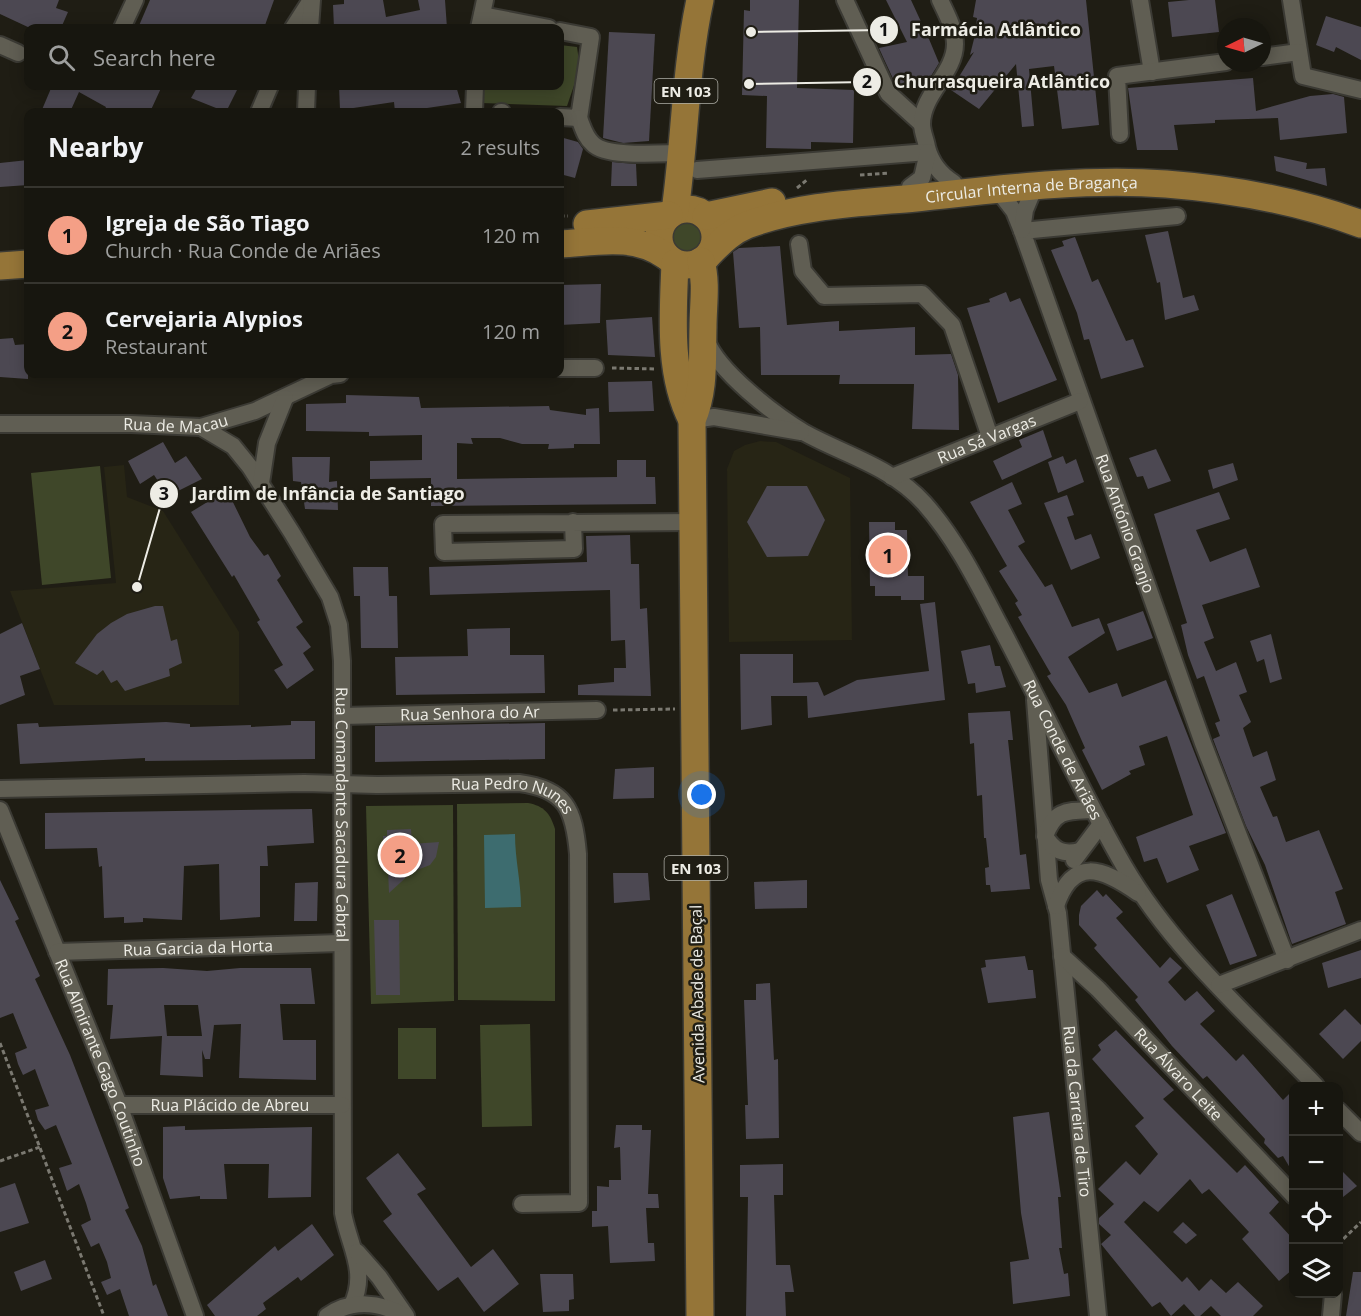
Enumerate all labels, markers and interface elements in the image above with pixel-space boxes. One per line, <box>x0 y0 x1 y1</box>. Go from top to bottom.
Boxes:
callout: Farmácia Atlântico <box>869 12 1093 48</box>
text: 1 <box>879 17 889 41</box>
text: Farmácia Atlântico <box>911 17 1081 41</box>
north arrow <box>1217 18 1271 72</box>
search box <box>24 24 564 90</box>
icon: search <box>45 41 78 74</box>
text: Search here <box>93 42 216 72</box>
callout: Churrasqueira Atlântico <box>852 64 1123 100</box>
text: 2 <box>862 69 872 93</box>
text: Churrasqueira Atlântico <box>894 69 1110 93</box>
road number: EN 103 <box>654 79 718 103</box>
text: Nearby <box>48 129 143 165</box>
text: 2 results <box>460 134 540 161</box>
street label: Circular Interna de Bragança <box>924 171 1138 208</box>
text: Igreja de São Tiago <box>105 207 310 237</box>
text: 1 <box>62 222 73 249</box>
text: 120 m <box>482 222 540 249</box>
text: Church · Rua Conde de Ariães <box>105 237 381 264</box>
text: Cervejaria Alypios <box>105 303 303 333</box>
text: 2 <box>62 318 73 345</box>
text: 120 m <box>482 318 540 345</box>
text: Restaurant <box>105 333 207 360</box>
street label: Rua de Macau <box>123 409 231 438</box>
street label: Rua Sá Vargas <box>934 409 1039 469</box>
street label: Rua António Granjo <box>1091 451 1160 596</box>
callout: Jardim de Infância de Santiago <box>149 476 476 512</box>
text: 3 <box>159 481 169 505</box>
text: Jardim de Infância de Santiago <box>189 481 465 505</box>
pin: 1 <box>868 532 908 578</box>
street label: Rua Conde de Ariães <box>1018 676 1107 824</box>
street label: Rua Comandante Sacadura Cabral <box>331 687 354 942</box>
street label: Rua Senhora do Ar <box>400 700 540 726</box>
street label: Rua Pedro Nunes <box>451 772 579 818</box>
your location <box>687 780 716 809</box>
pin: 2 <box>380 832 420 878</box>
road number: EN 103 <box>664 856 728 880</box>
street label: Avenida Abade de Baçal <box>684 905 710 1083</box>
street label: Rua Garcia da Horta <box>123 934 273 961</box>
street label: Rua Almirante Gago Coutinho <box>50 955 151 1169</box>
street label: Rua Álvaro Leite <box>1129 1023 1228 1125</box>
street label: Rua da Carreira de Tiro <box>1058 1024 1097 1198</box>
map controls <box>1289 1082 1343 1298</box>
button: + <box>1289 1082 1343 1136</box>
street label: Rua Plácido de Abreu <box>151 1094 309 1116</box>
button: − <box>1289 1136 1343 1190</box>
button: locate <box>1289 1190 1343 1244</box>
button: layers <box>1289 1244 1343 1298</box>

